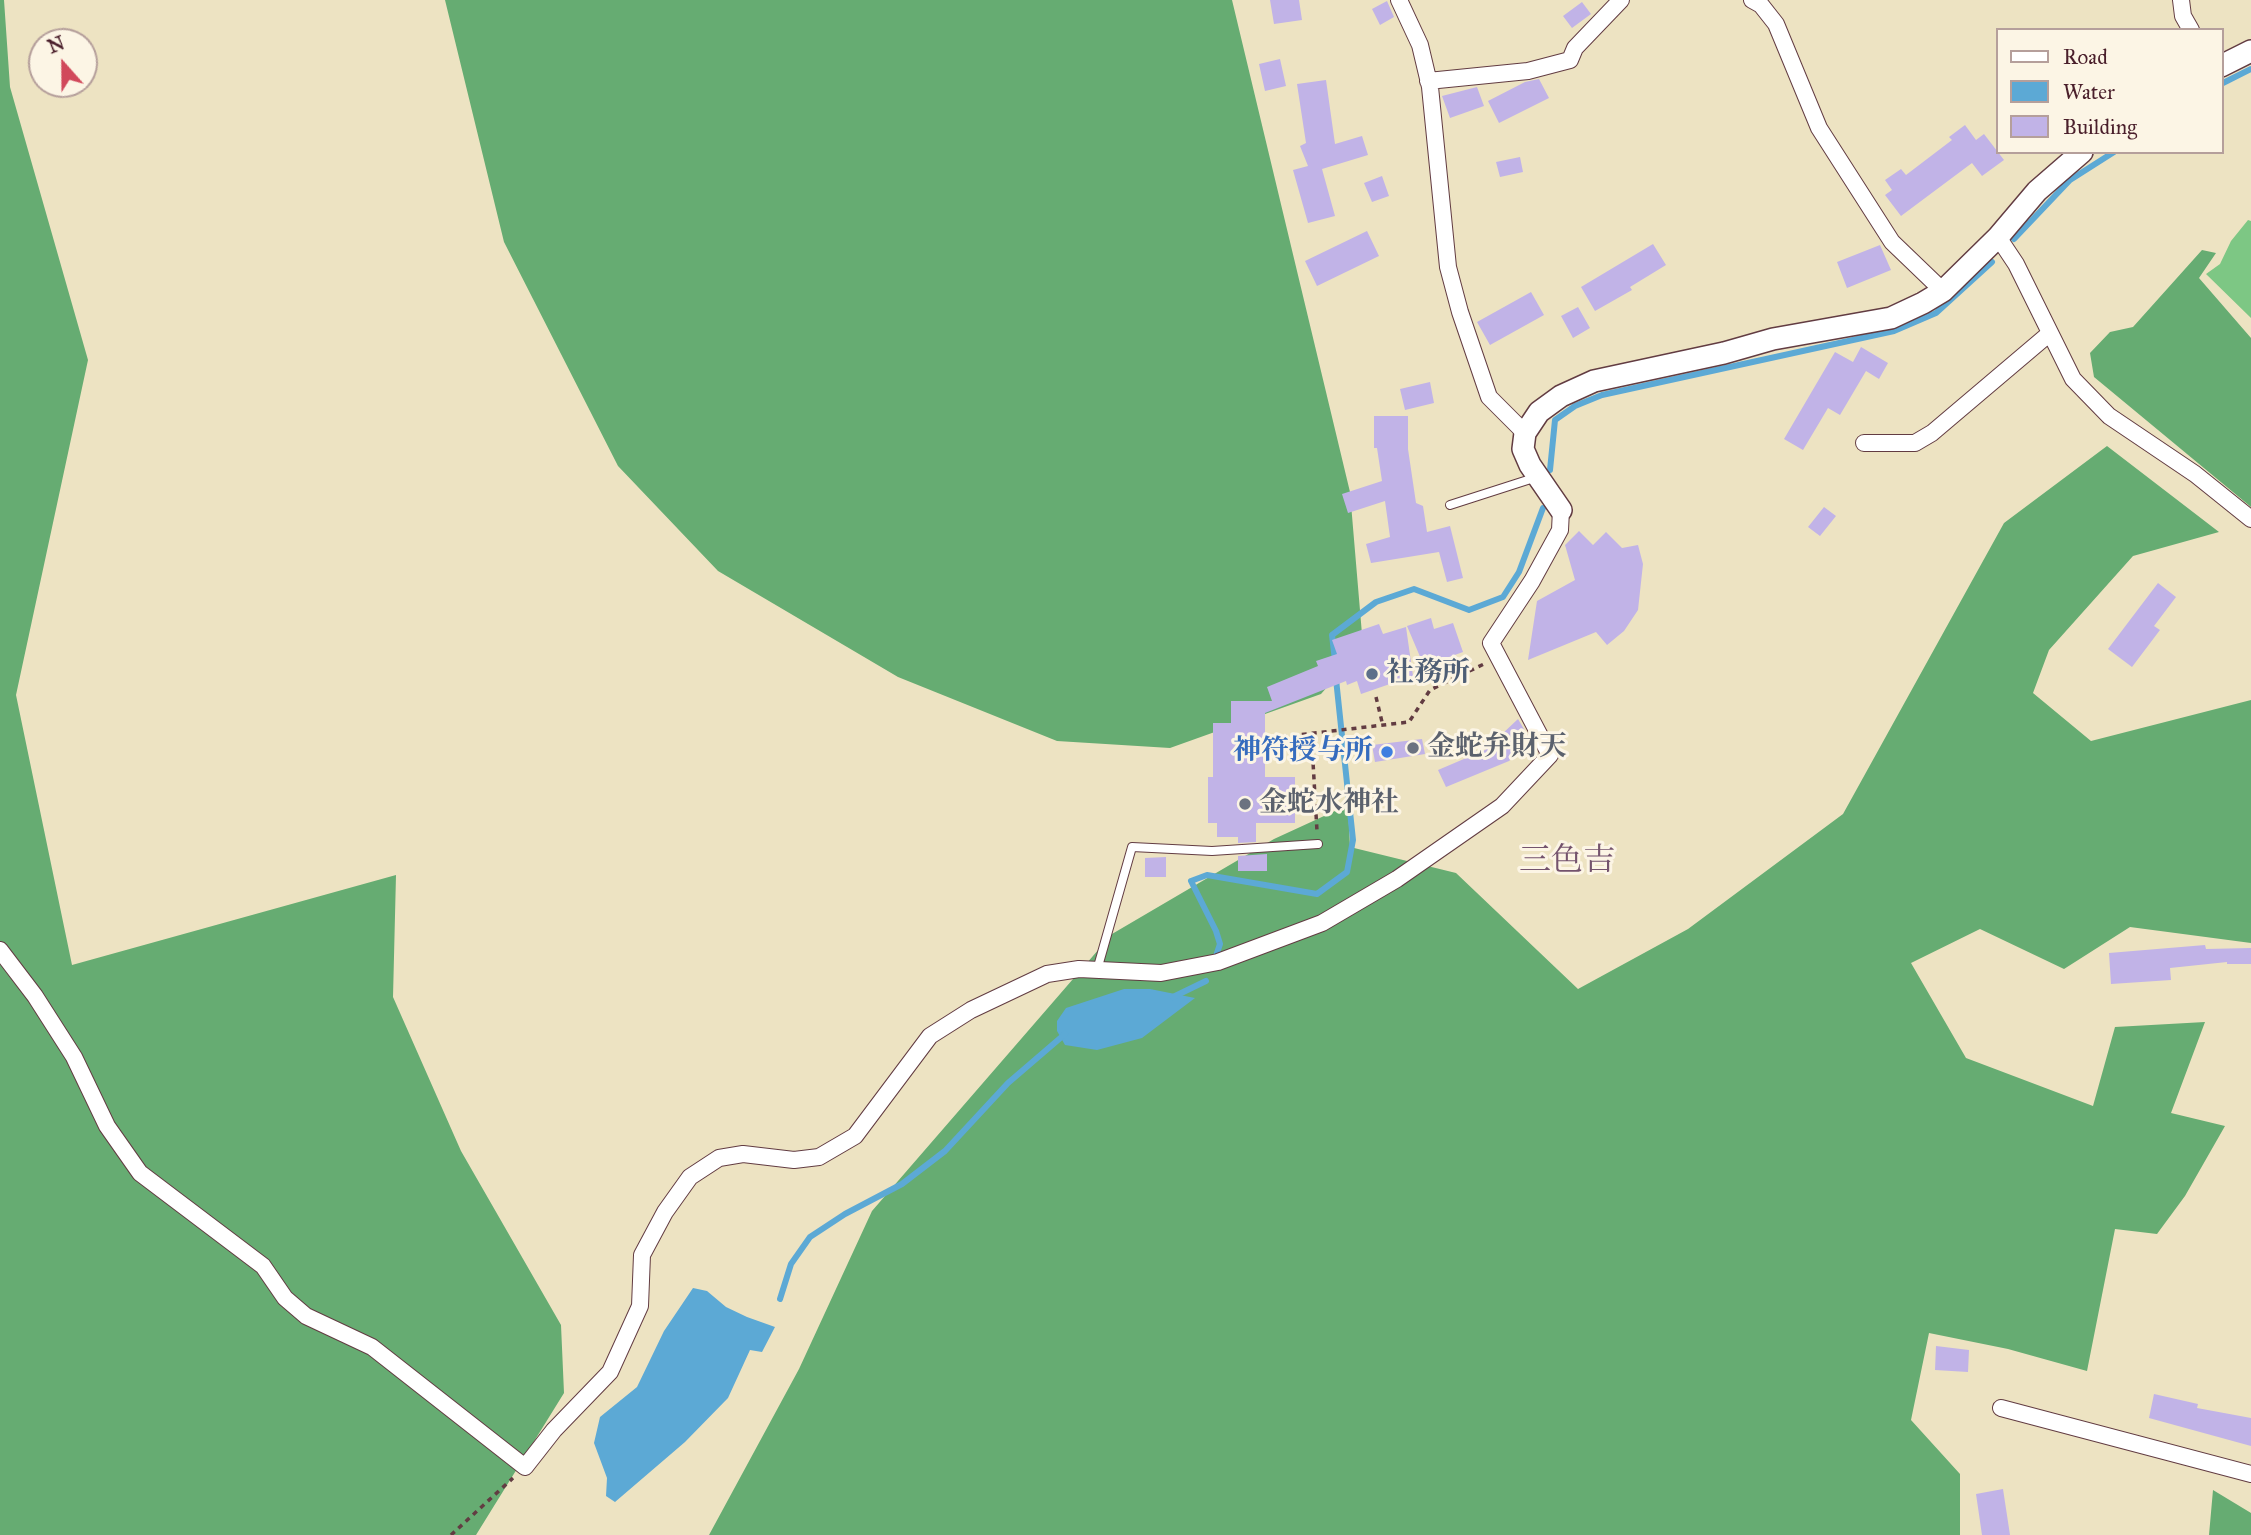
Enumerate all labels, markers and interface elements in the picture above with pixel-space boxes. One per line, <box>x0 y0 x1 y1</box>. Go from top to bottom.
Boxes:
north arrow <box>28 28 98 98</box>
legend <box>1996 28 2223 154</box>
text: N <box>44 31 68 58</box>
text: Road <box>2063 44 2108 70</box>
text: Water <box>2063 79 2115 105</box>
text: Building <box>2063 114 2137 140</box>
place label: 社務所 <box>1386 657 1470 691</box>
marker: 社務所 <box>1364 666 1380 682</box>
place label: 金蛇弁財天 <box>1427 731 1567 765</box>
place label: 神符授与所 <box>1233 735 1373 769</box>
marker: 金蛇弁財天 <box>1405 740 1421 756</box>
marker: 神符授与所 <box>1379 744 1395 760</box>
place label: 金蛇水神社 <box>1259 787 1399 821</box>
marker: 金蛇水神社 <box>1237 796 1253 812</box>
district label: 三色吉 <box>1519 843 1615 881</box>

